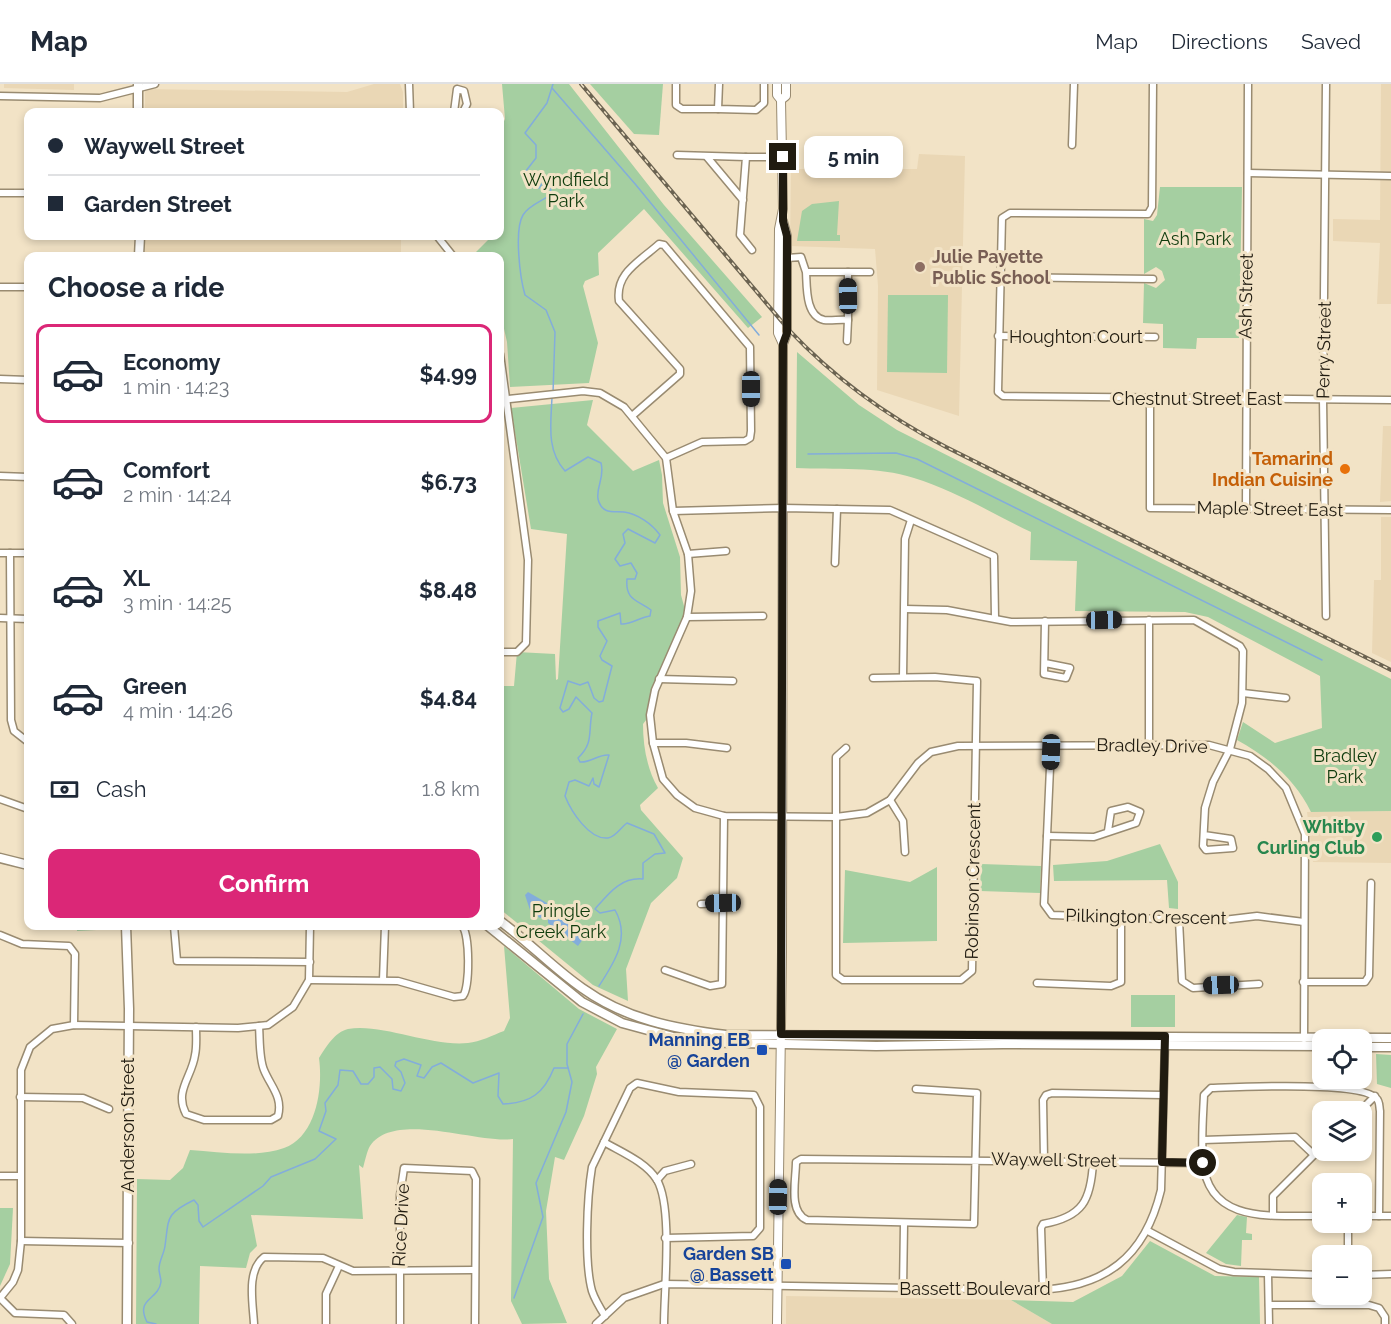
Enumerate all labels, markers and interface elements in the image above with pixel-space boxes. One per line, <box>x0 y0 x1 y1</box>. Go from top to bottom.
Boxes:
text: Map <box>30 25 88 58</box>
text: Map <box>1095 29 1138 54</box>
text: Directions <box>1171 29 1268 54</box>
text: Saved <box>1301 29 1361 54</box>
text: Waywell Street <box>84 133 245 159</box>
callout: 5 min <box>804 136 903 178</box>
route end <box>769 143 796 170</box>
text: 5 min <box>828 145 879 169</box>
park label: Wyndfield Park <box>523 169 609 211</box>
text: Garden Street <box>84 191 232 217</box>
park label: Ash Park <box>1159 228 1232 249</box>
place label: Julie Payette Public School <box>932 246 1050 288</box>
street label: Ash Street <box>1234 253 1257 339</box>
marker: Julie Payette Public School <box>913 260 927 274</box>
text: Choose a ride <box>48 272 224 303</box>
car <box>839 278 857 314</box>
street label: Perry Street <box>1312 301 1335 399</box>
street label: Houghton Court <box>1009 326 1143 347</box>
icon: car <box>51 347 105 401</box>
text: Economy <box>123 349 221 375</box>
text: $4.99 <box>420 361 477 387</box>
car <box>742 371 760 407</box>
text: 1 min · 14:23 <box>123 375 229 399</box>
street label: Chestnut Street East <box>1112 388 1282 409</box>
place label: Tamarind Indian Cuisine <box>1212 448 1333 490</box>
icon: car <box>51 455 105 509</box>
text: Comfort <box>123 457 210 483</box>
marker: Tamarind Indian Cuisine <box>1338 462 1352 476</box>
text: $6.73 <box>421 469 477 495</box>
text: 2 min · 14:24 <box>123 483 231 507</box>
street label: Maple Street East <box>1197 497 1343 520</box>
icon: car <box>51 563 105 617</box>
text: XL <box>123 565 150 591</box>
text: $8.48 <box>419 577 477 603</box>
text: 3 min · 14:25 <box>123 591 232 615</box>
car <box>1086 611 1122 629</box>
icon: car <box>51 671 105 725</box>
text: Green <box>123 673 187 699</box>
text: $4.84 <box>420 685 477 711</box>
text: 4 min · 14:26 <box>123 699 233 723</box>
car <box>1041 734 1061 770</box>
street label: Bradley Drive <box>1096 734 1208 757</box>
park label: Bradley Park <box>1313 745 1377 787</box>
icon: cash <box>48 773 81 806</box>
text: Cash <box>96 776 147 802</box>
text: 1.8 km <box>422 777 480 801</box>
street label: Robinson Crescent <box>961 803 984 959</box>
place label: Whitby Curling Club <box>1257 816 1365 858</box>
marker: Whitby Curling Club <box>1370 830 1384 844</box>
button: Confirm <box>48 849 480 918</box>
car <box>705 894 741 912</box>
park label: Pringle Creek Park <box>516 900 607 942</box>
street label: Pilkington Crescent <box>1065 905 1227 928</box>
car <box>1203 975 1239 995</box>
place label: Manning EB @ Garden <box>648 1029 750 1071</box>
map controls <box>1312 1029 1372 1305</box>
button: locate <box>1312 1029 1372 1089</box>
marker: Manning EB @ Garden <box>755 1043 769 1057</box>
street label: Anderson Street <box>117 1057 138 1193</box>
button: layers <box>1312 1101 1372 1161</box>
street label: Waywell Street <box>991 1148 1117 1171</box>
route start <box>1189 1149 1216 1176</box>
button: + <box>1312 1173 1372 1233</box>
car <box>769 1179 787 1215</box>
street label: Rice Drive <box>388 1182 413 1267</box>
place label: Garden SB @ Bassett <box>683 1243 774 1285</box>
button: − <box>1312 1245 1372 1305</box>
marker: Garden SB @ Bassett <box>779 1257 793 1271</box>
street label: Bassett Boulevard <box>899 1278 1051 1299</box>

